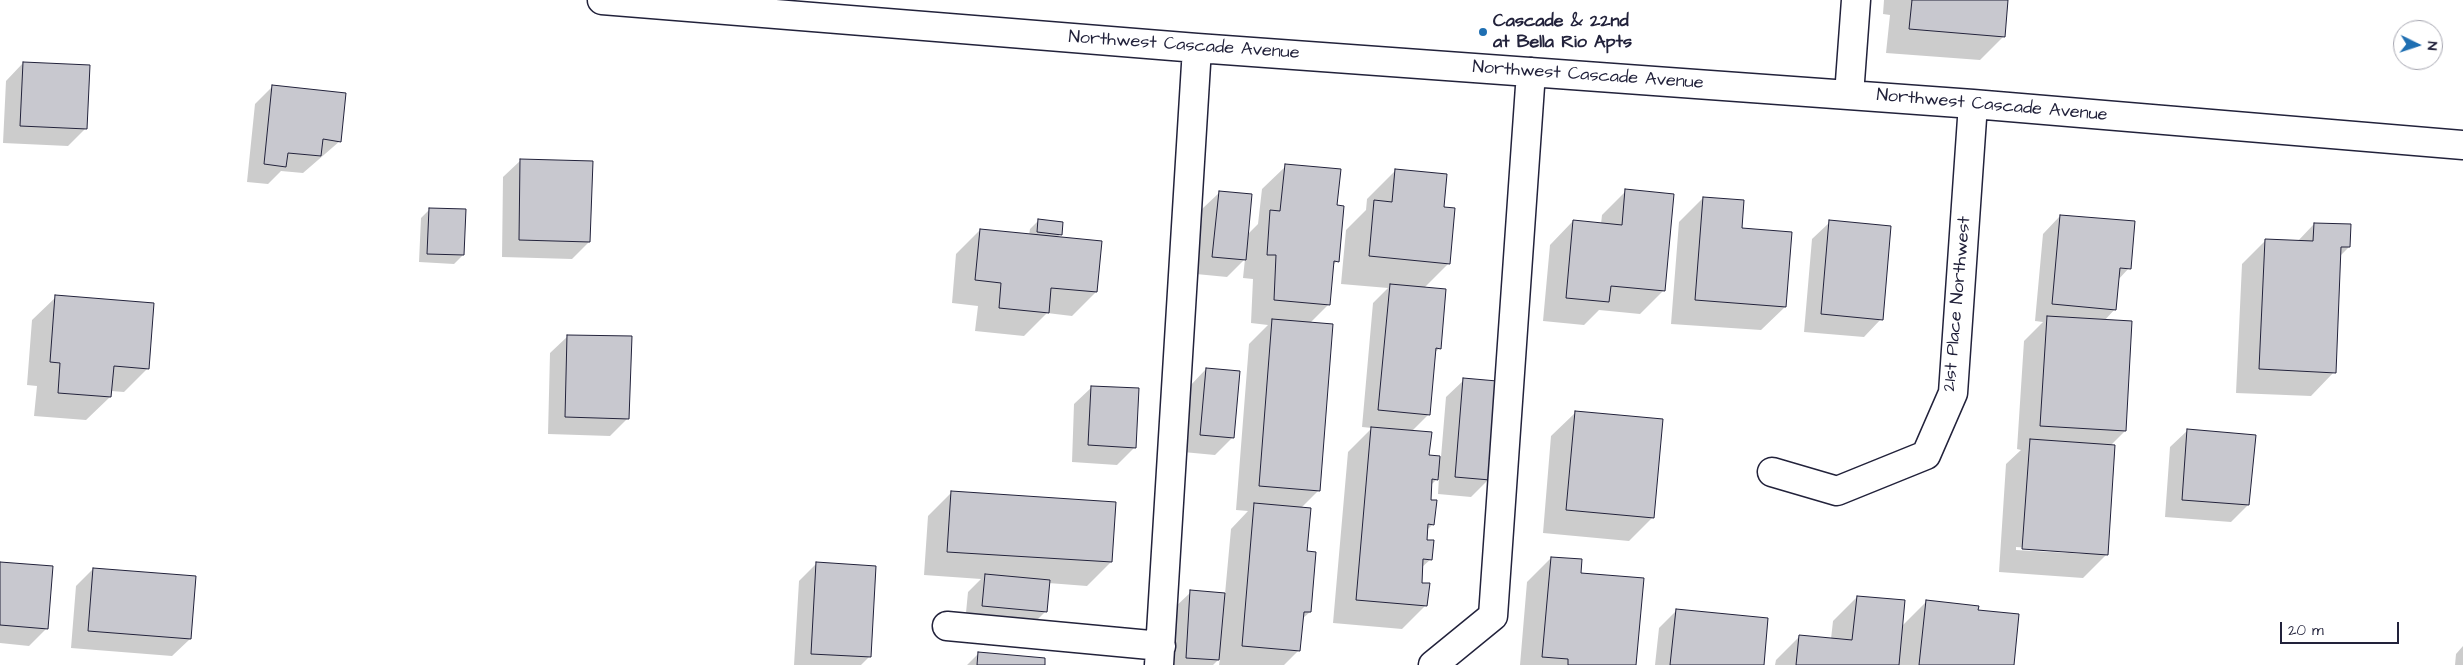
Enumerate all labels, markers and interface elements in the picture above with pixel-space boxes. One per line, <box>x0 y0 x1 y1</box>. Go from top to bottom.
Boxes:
place label: Cascade & 22nd at Bella Rio Apts <box>1493 11 1632 54</box>
north arrow <box>2393 20 2443 70</box>
marker: Cascade & 22nd at Bella Rio Apts <box>1477 26 1489 38</box>
street label: Northwest Cascade Avenue <box>1068 27 1300 65</box>
text: N <box>2422 41 2442 51</box>
street label: Northwest Cascade Avenue <box>1472 57 1704 95</box>
street label: Northwest Cascade Avenue <box>1876 85 2108 127</box>
street label: 21st Place Northwest <box>1940 215 1976 393</box>
scale bar <box>2283 612 2402 644</box>
text: 20 m <box>2288 620 2324 641</box>

